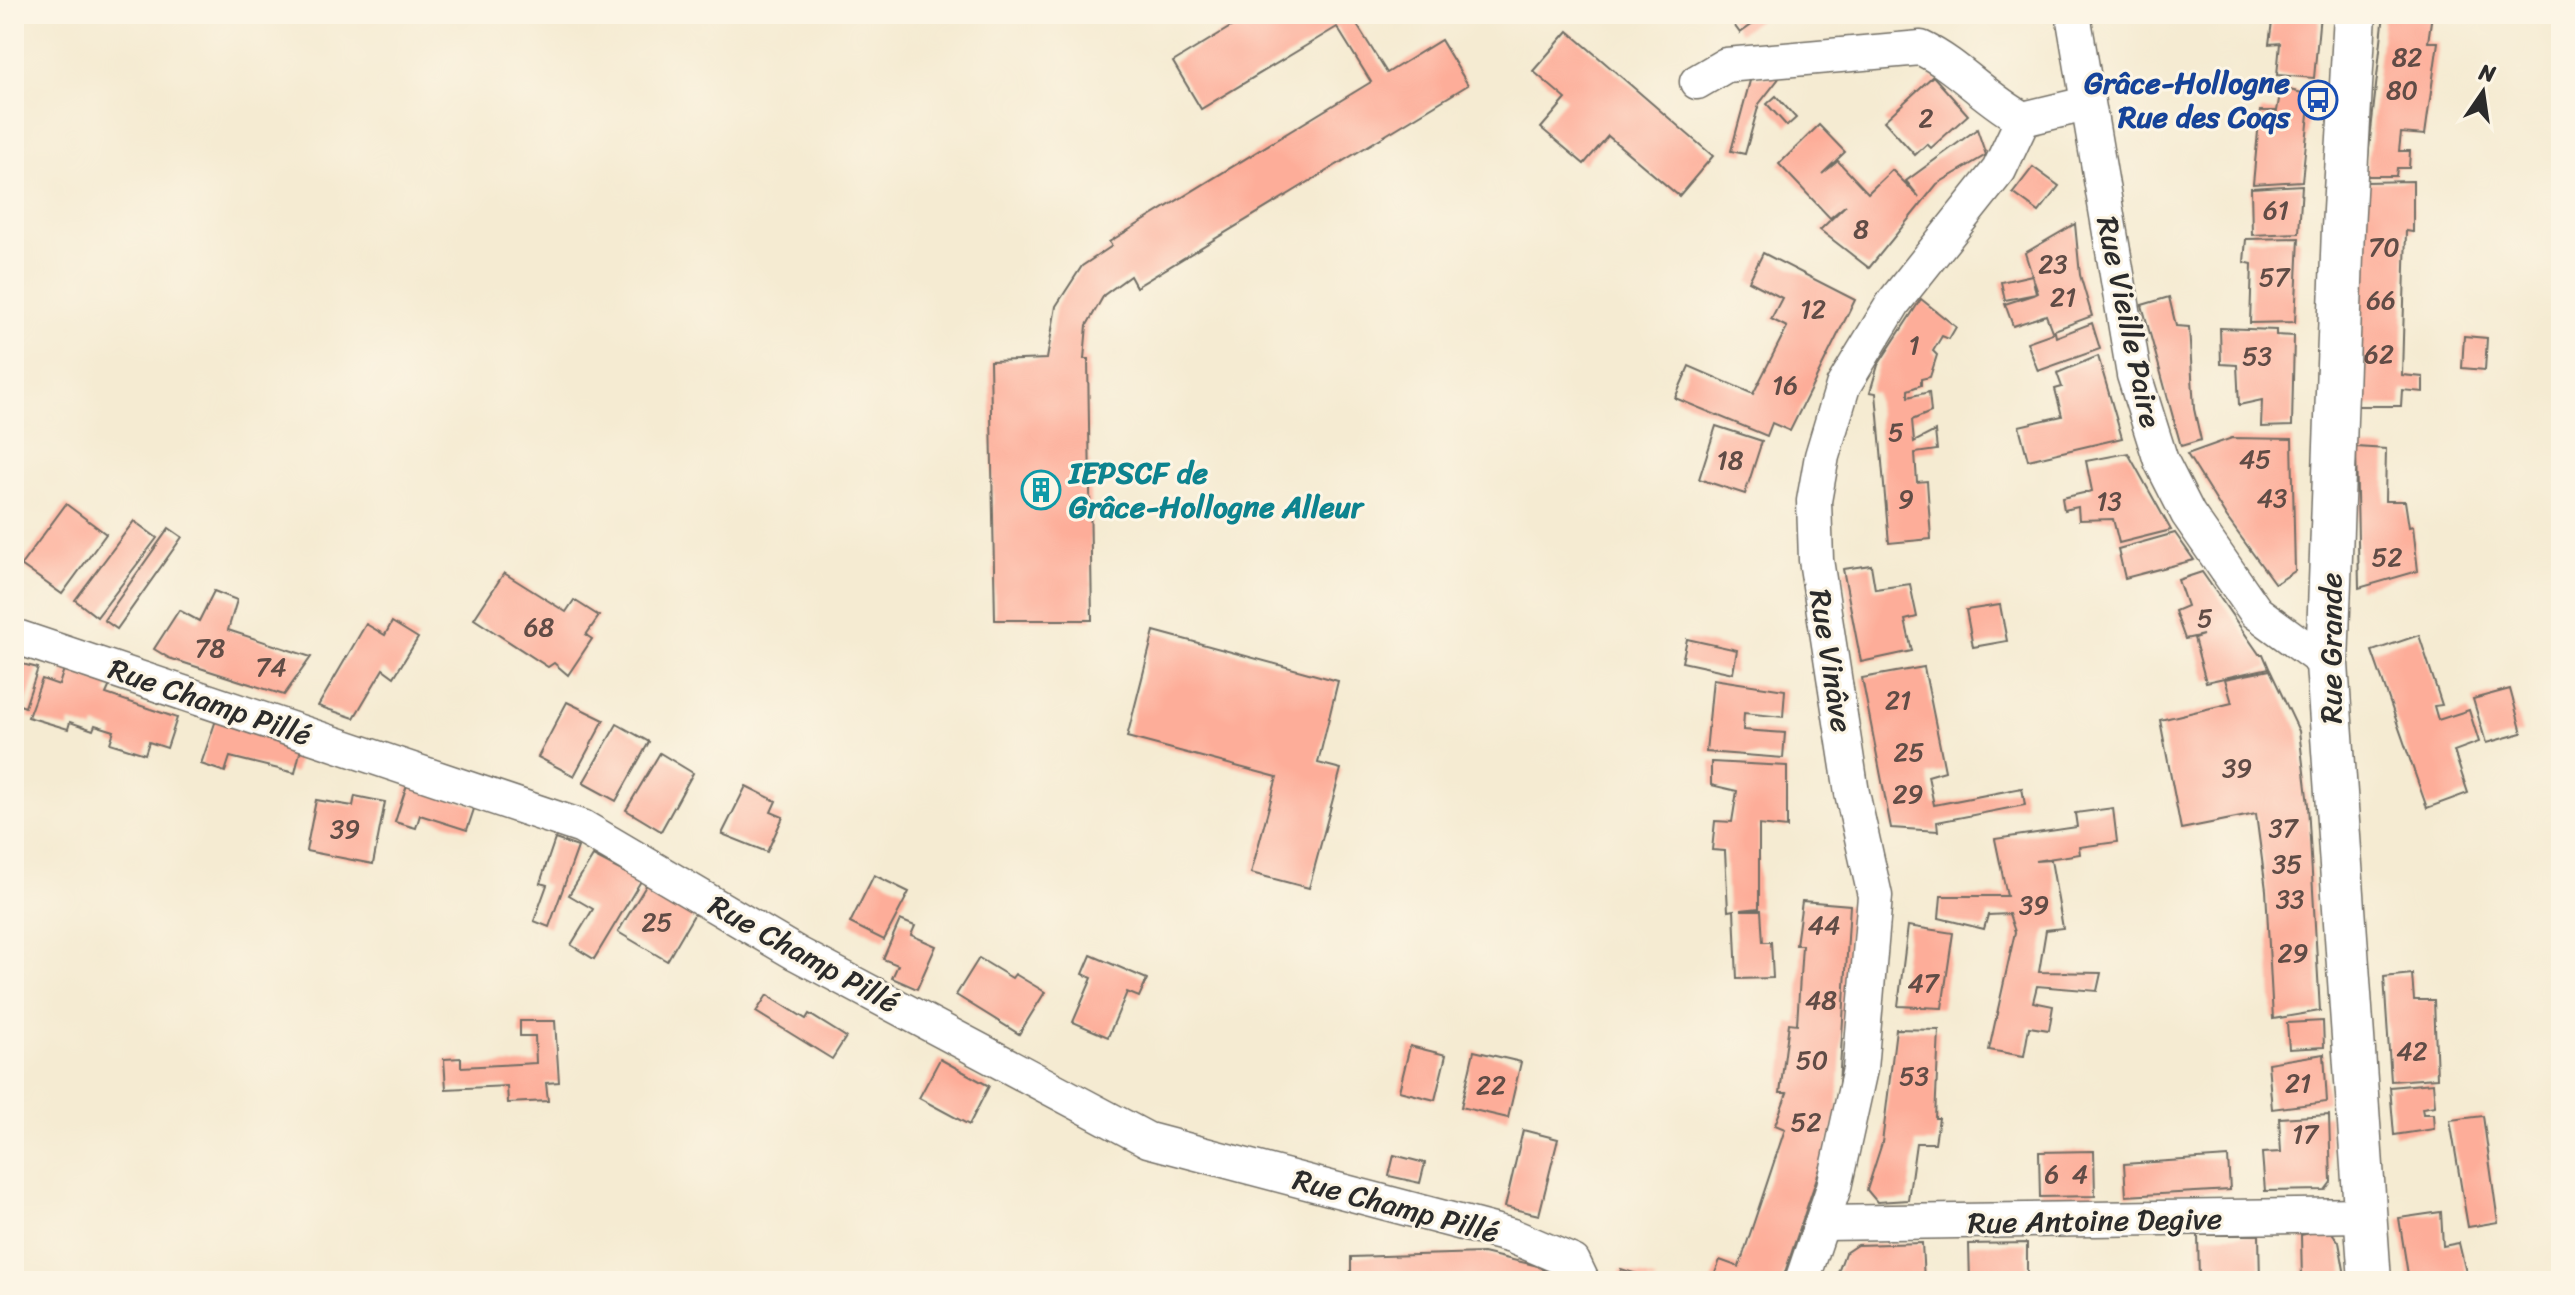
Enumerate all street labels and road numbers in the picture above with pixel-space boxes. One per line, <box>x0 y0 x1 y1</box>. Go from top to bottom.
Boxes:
street label: Rue Vieille Paire <box>2080 211 2178 433</box>
street label: Rue Grande <box>2304 573 2358 723</box>
street label: Rue Vinâve <box>1793 586 1869 736</box>
street label: Rue Champ Pillé <box>101 642 319 762</box>
street label: Rue Champ Pillé <box>698 879 910 1029</box>
street label: Rue Champ Pillé <box>1287 1153 1505 1259</box>
street label: Rue Antoine Degive <box>1967 1192 2223 1250</box>

